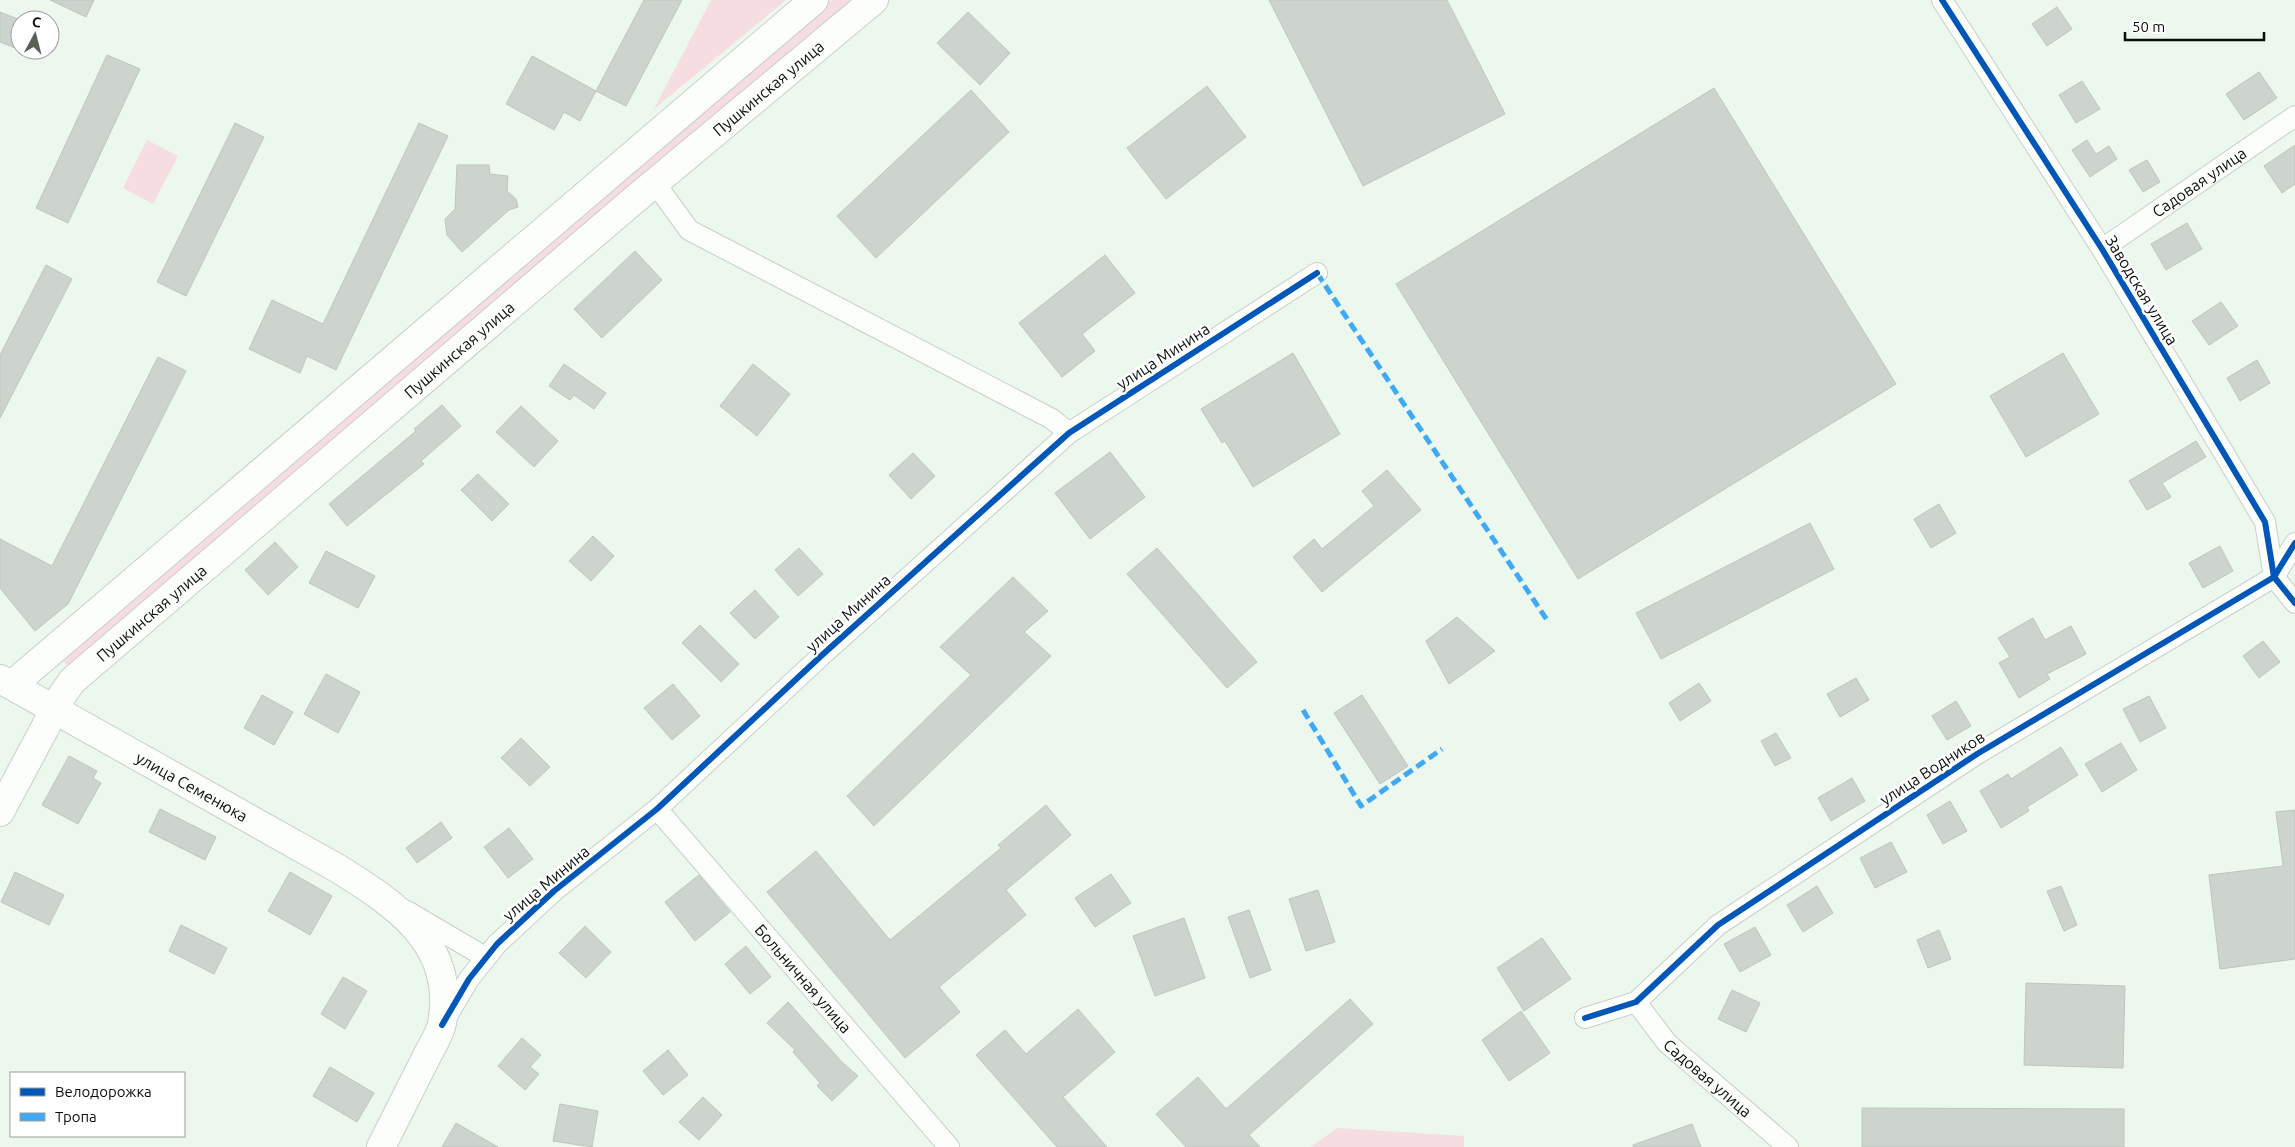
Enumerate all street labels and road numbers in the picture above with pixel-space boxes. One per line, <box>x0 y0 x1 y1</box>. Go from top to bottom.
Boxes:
street label: Пушкинская улица <box>709 37 827 140</box>
street label: Садовая улица <box>2149 143 2250 221</box>
street label: Заводская улица <box>2102 232 2182 348</box>
street label: Пушкинская улица <box>400 298 518 402</box>
street label: улица Минина <box>1113 319 1213 393</box>
street label: Пушкинская улица <box>93 561 210 665</box>
street label: улица Минина <box>802 570 894 656</box>
street label: улица Водников <box>1876 727 1988 809</box>
street label: улица Семенюка <box>133 748 251 825</box>
street label: улица Минина <box>499 842 593 924</box>
street label: Больничная улица <box>752 920 855 1037</box>
street label: Садовая улица <box>1660 1035 1755 1121</box>

